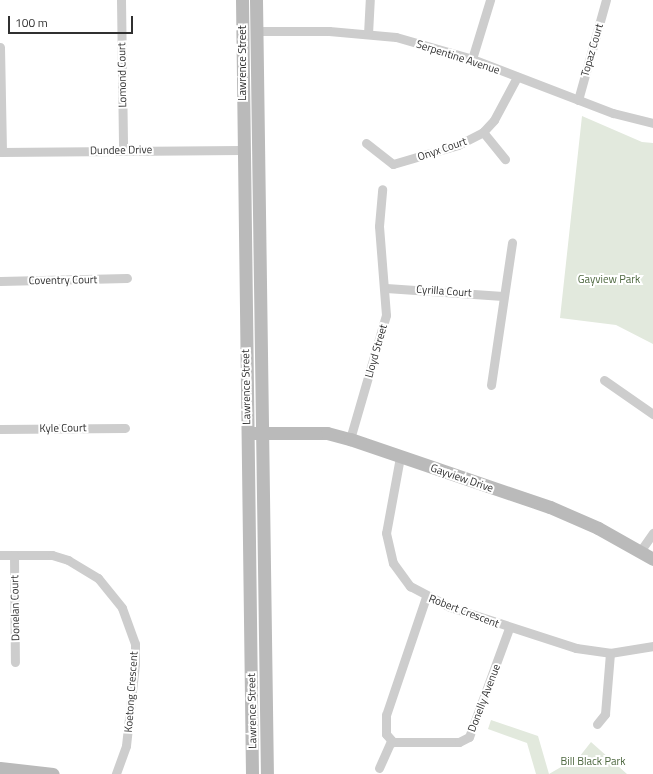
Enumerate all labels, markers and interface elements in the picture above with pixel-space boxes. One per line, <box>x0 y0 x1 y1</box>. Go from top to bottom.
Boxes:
scale bar <box>10 8 135 34</box>
text: 100 m <box>15 13 48 32</box>
street label: Topaz Court <box>578 22 606 78</box>
street label: Lawrence Street <box>235 25 249 101</box>
street label: Serpentine Avenue <box>415 37 501 77</box>
street label: Lomond Court <box>115 42 129 108</box>
street label: Onyx Court <box>416 134 468 164</box>
street label: Dundee Drive <box>90 143 152 157</box>
park label: Gayview Park <box>578 272 640 286</box>
street label: Coventry Court <box>28 273 98 287</box>
street label: Cyrilla Court <box>416 282 472 300</box>
street label: Lloyd Street <box>362 323 390 379</box>
street label: Lawrence Street <box>239 349 253 425</box>
street label: Kyle Court <box>39 421 87 435</box>
street label: Gayview Drive <box>429 461 495 495</box>
street label: Donelan Court <box>8 575 22 641</box>
street label: Robert Crescent <box>427 592 501 630</box>
street label: Koetong Crescent <box>122 651 140 733</box>
street label: Donelly Avenue <box>465 662 503 734</box>
street label: Lawrence Street <box>245 673 259 749</box>
park label: Bill Black Park <box>560 754 626 768</box>

